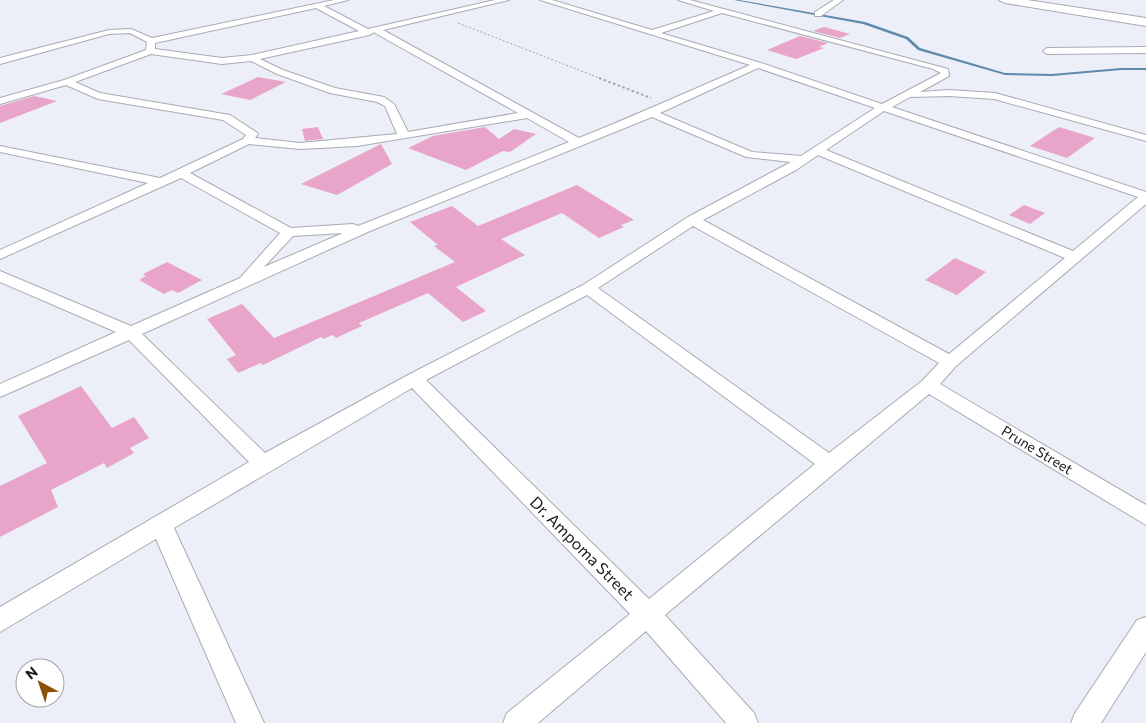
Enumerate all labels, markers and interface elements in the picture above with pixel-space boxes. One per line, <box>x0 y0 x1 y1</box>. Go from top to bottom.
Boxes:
street label: Prune Street <box>999 422 1076 478</box>
street label: Dr. Ampoma Street <box>527 492 638 604</box>
north arrow <box>15 658 65 708</box>
text: N <box>22 663 41 683</box>

